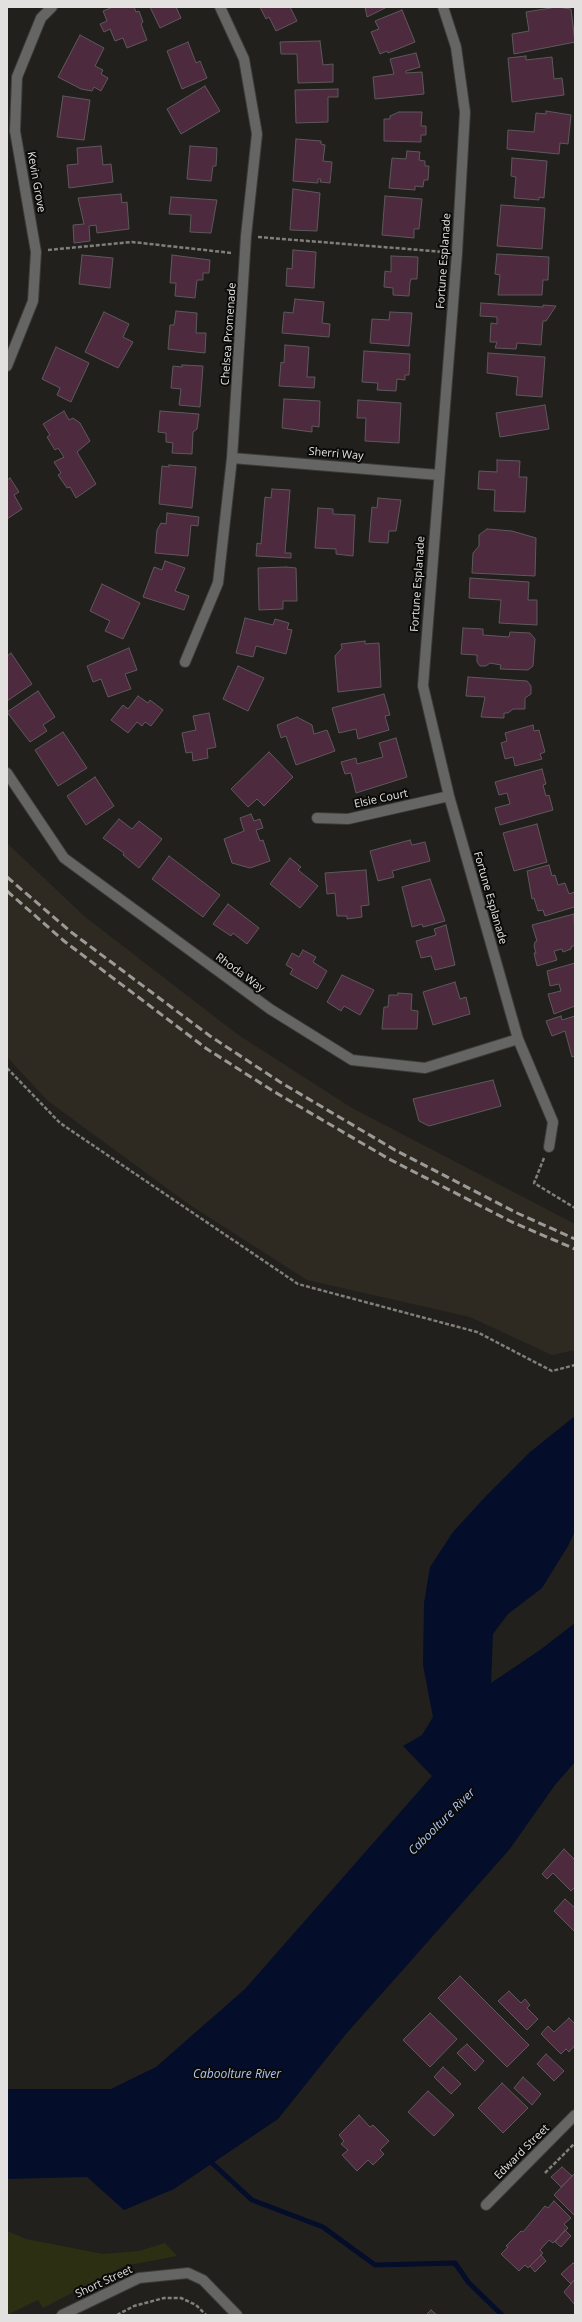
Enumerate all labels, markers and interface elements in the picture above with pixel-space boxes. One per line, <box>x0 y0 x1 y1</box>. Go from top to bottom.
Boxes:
street label: Kevin Grove <box>24 151 48 213</box>
street label: Fortune Esplanade <box>434 213 454 309</box>
street label: Chelsea Promenade <box>219 282 239 386</box>
street label: Sherri Way <box>308 445 364 463</box>
street label: Fortune Esplanade <box>408 536 428 632</box>
street label: Elsie Court <box>353 787 409 811</box>
street label: Fortune Esplanade <box>470 850 510 946</box>
street label: Rhoda Way <box>213 951 267 995</box>
water label: Caboolture River <box>406 1786 478 1858</box>
water label: Caboolture River <box>193 2068 281 2082</box>
street label: Edward Street <box>492 2122 552 2182</box>
street label: Short Street <box>73 2263 135 2301</box>

